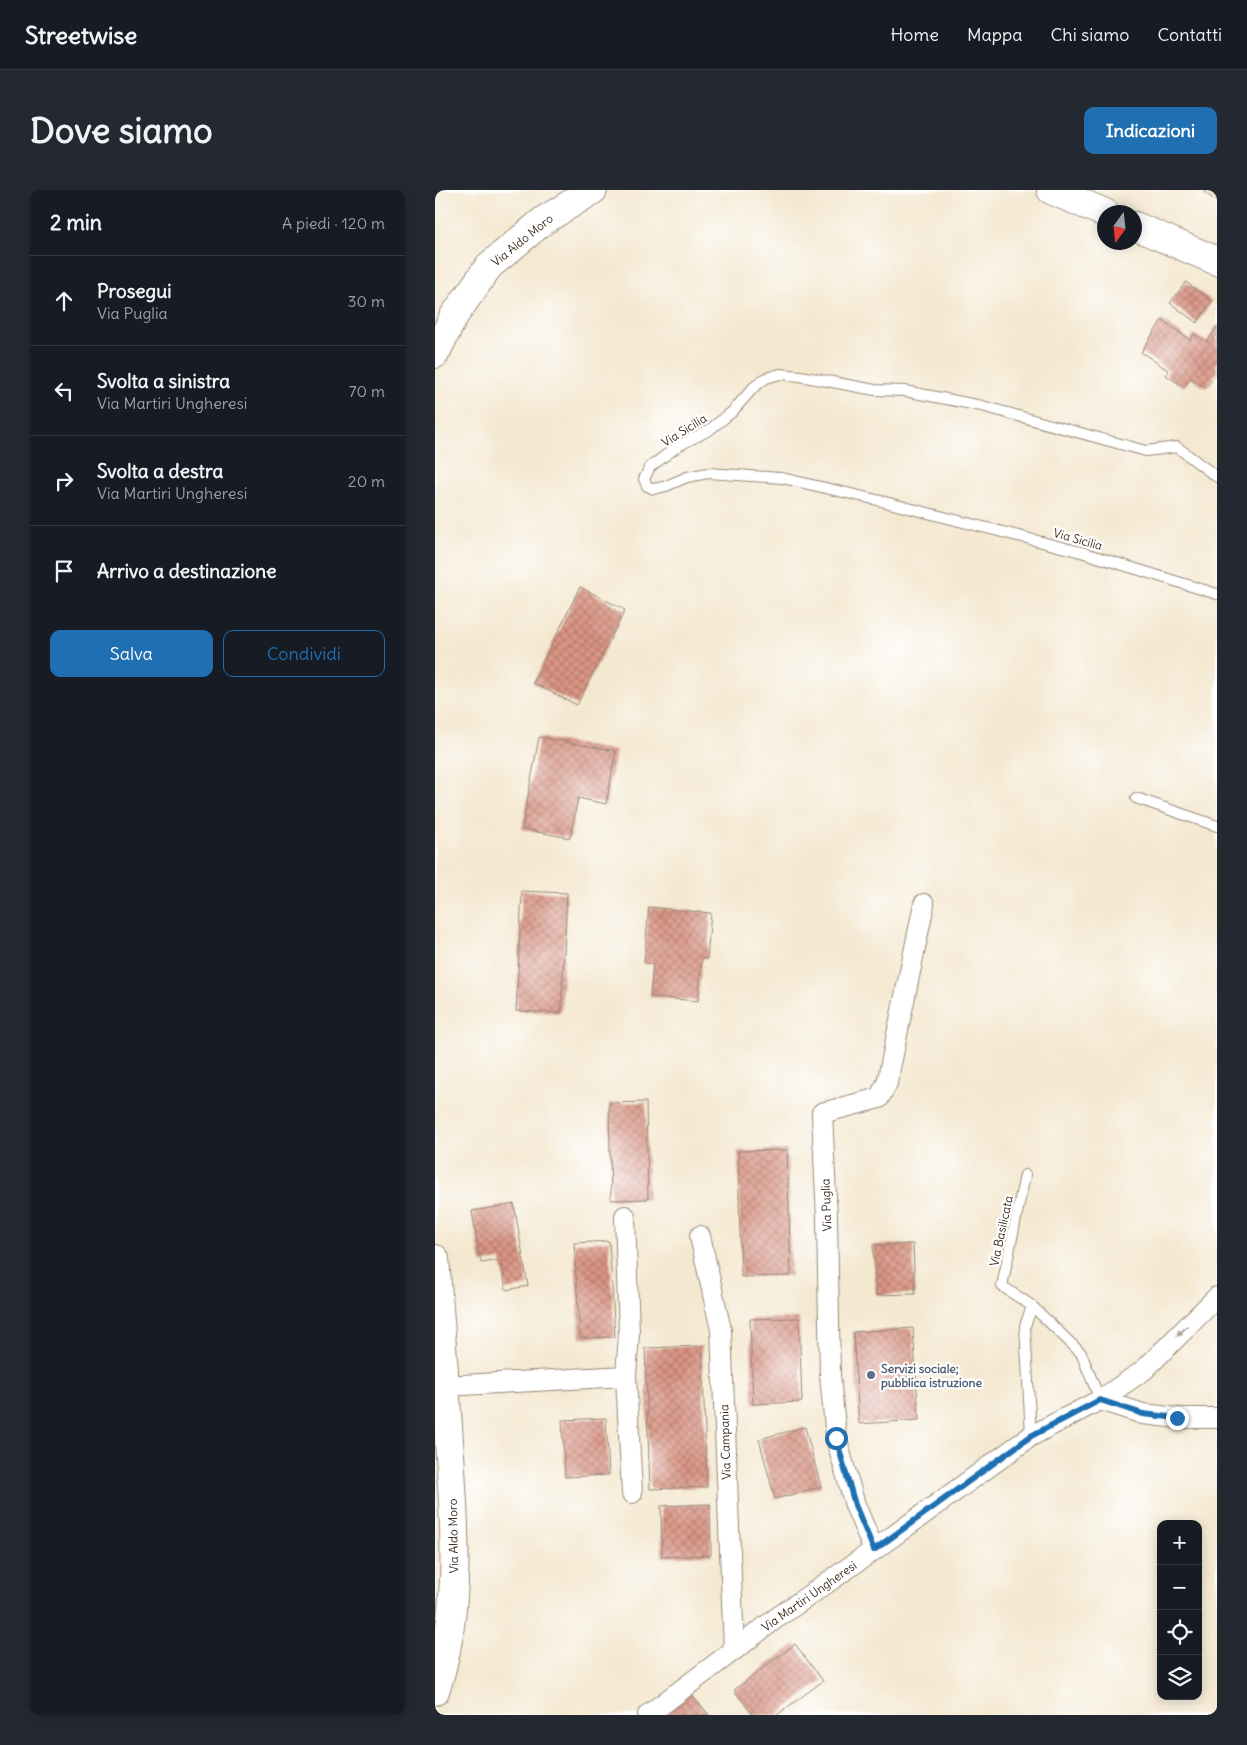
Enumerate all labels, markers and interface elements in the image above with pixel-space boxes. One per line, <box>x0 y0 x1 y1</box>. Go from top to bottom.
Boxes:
text: Streetwise <box>25 20 137 50</box>
text: Home <box>890 23 939 46</box>
text: Mappa <box>967 23 1022 46</box>
text: Chi siamo <box>1050 23 1129 46</box>
text: Contatti <box>1157 23 1222 46</box>
button: Indicazioni <box>1084 107 1217 154</box>
text: Dove siamo <box>30 108 213 152</box>
north arrow <box>1097 205 1142 250</box>
text: 2 min <box>50 209 102 236</box>
street label: Via Aldo Moro <box>488 210 556 269</box>
text: A piedi · 120 m <box>282 213 385 233</box>
text: Prosegui <box>97 279 172 303</box>
icon: ahead <box>50 287 78 315</box>
text: 30 m <box>348 291 385 311</box>
text: Via Puglia <box>97 303 168 323</box>
text: Svolta a sinistra <box>97 369 230 393</box>
icon: left <box>50 377 78 405</box>
text: 70 m <box>349 381 385 401</box>
text: Via Martiri Ungheresi <box>97 393 247 413</box>
street label: Via Sicilia <box>659 410 709 450</box>
text: Svolta a destra <box>97 459 223 483</box>
icon: right <box>50 467 78 495</box>
text: 20 m <box>348 471 385 491</box>
text: Via Martiri Ungheresi <box>97 483 247 503</box>
street label: Via Sicilia <box>1052 525 1104 553</box>
icon: arrive <box>50 557 78 585</box>
text: Arrivo a destinazione <box>97 559 276 583</box>
button: Salva <box>50 630 213 677</box>
button: Condividi <box>223 630 385 677</box>
street label: Via Puglia <box>818 1178 834 1232</box>
street label: Via Basilicata <box>986 1194 1016 1268</box>
one-way arrow <box>1177 1325 1189 1337</box>
place label: Servizi sociale; pubblica istruzione <box>881 1361 982 1391</box>
marker: Servizi sociale; pubblica istruzione <box>865 1369 877 1381</box>
street label: Via Campania <box>716 1404 734 1480</box>
route end <box>1166 1407 1189 1430</box>
route start <box>825 1427 848 1450</box>
street label: Via Aldo Moro <box>445 1498 461 1574</box>
map controls <box>1157 1520 1202 1700</box>
button: + <box>1157 1520 1202 1565</box>
street label: Via Martiri Ungheresi <box>759 1558 859 1634</box>
button: − <box>1157 1565 1202 1610</box>
button: locate <box>1157 1610 1202 1655</box>
button: layers <box>1157 1655 1202 1700</box>

